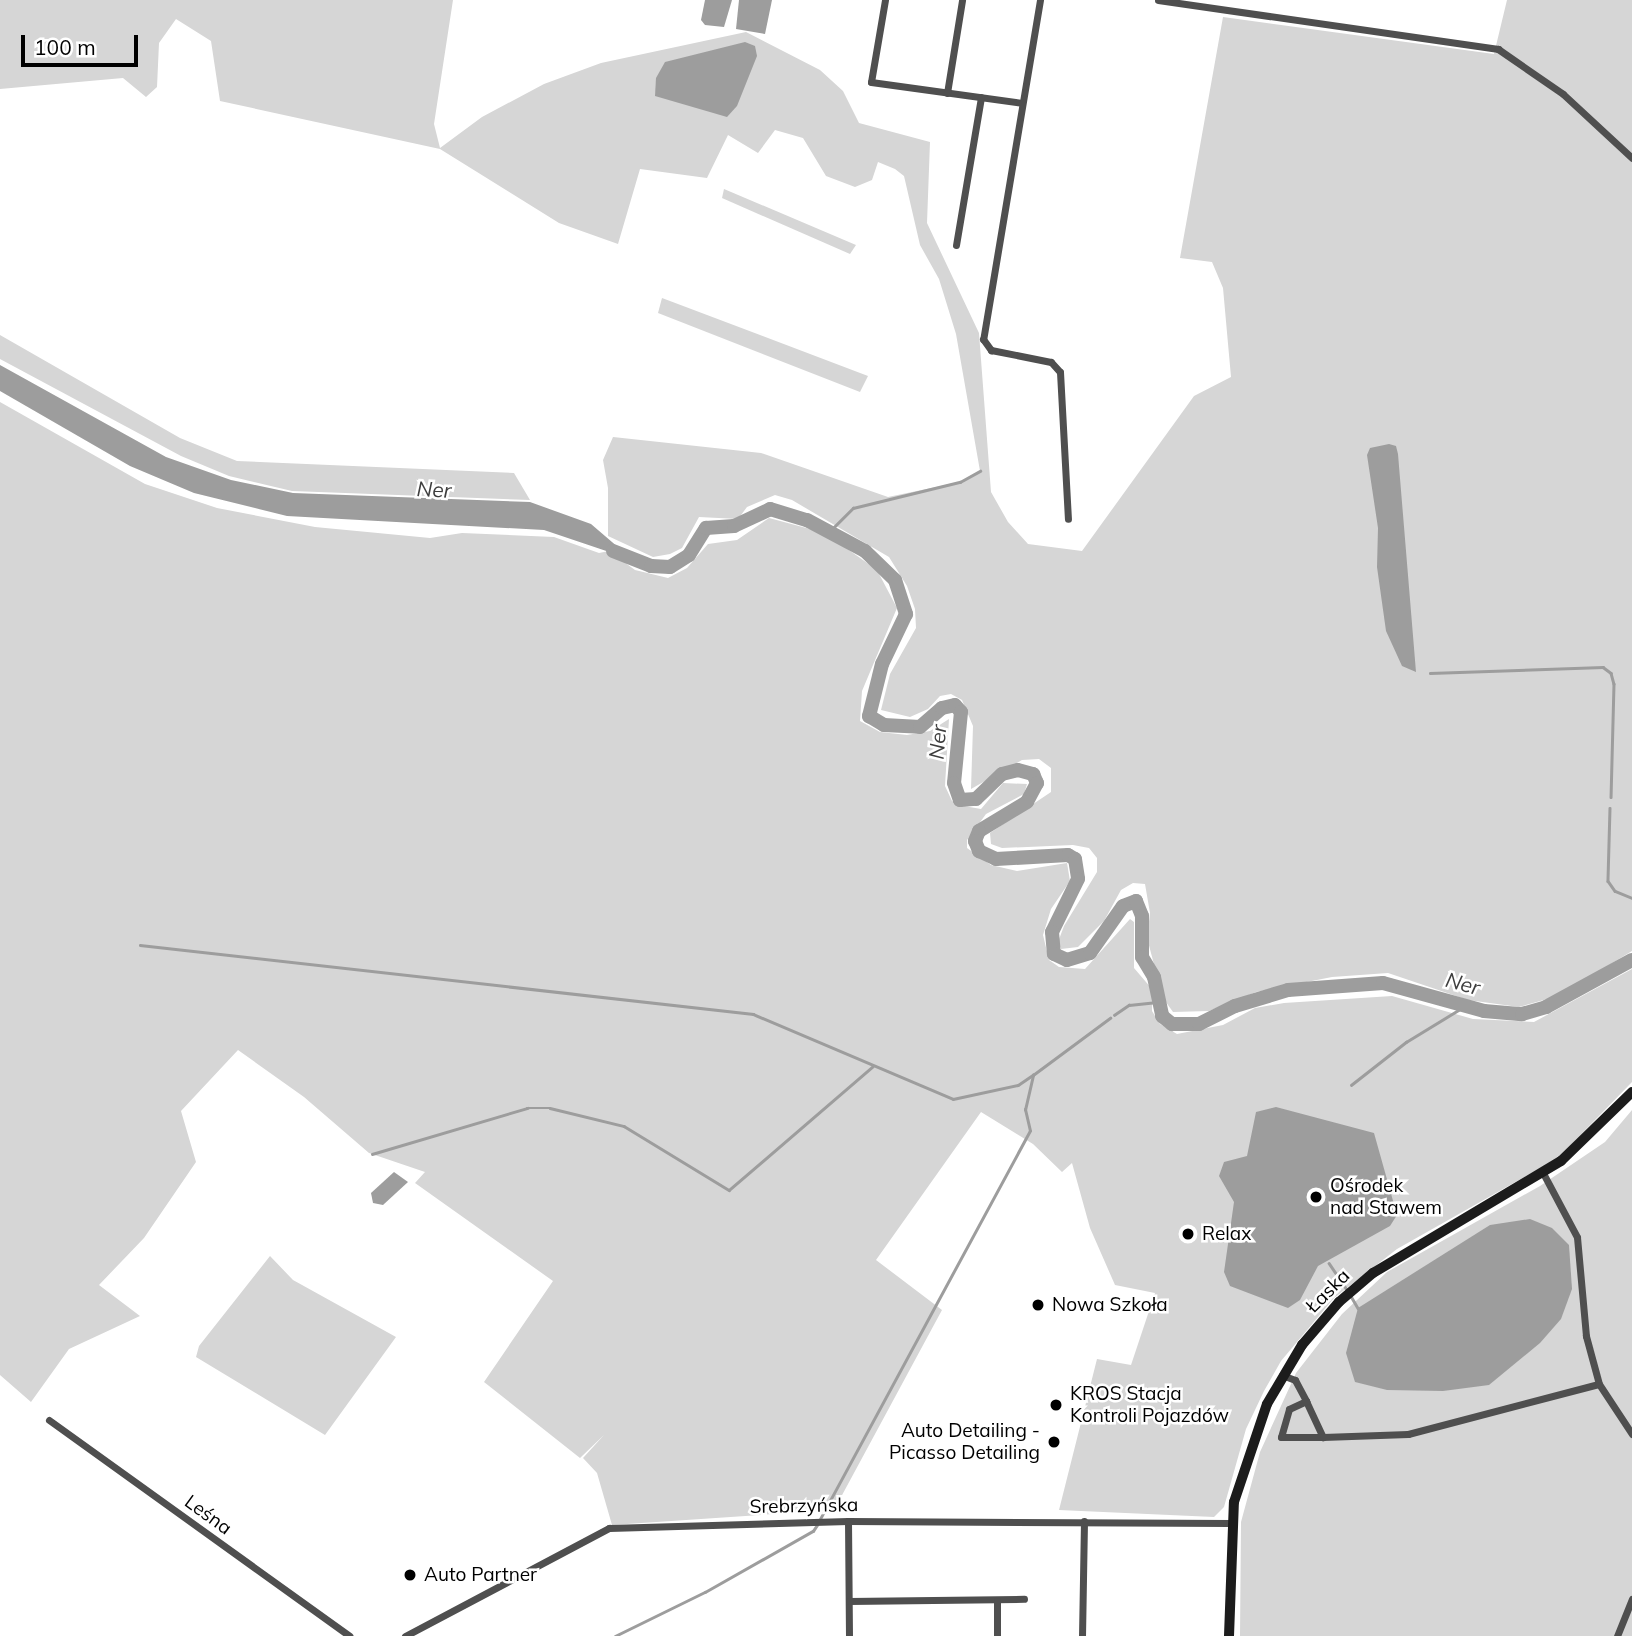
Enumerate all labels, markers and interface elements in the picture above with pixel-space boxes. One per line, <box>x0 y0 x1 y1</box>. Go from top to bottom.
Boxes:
scale bar <box>24 21 142 65</box>
text: 100 m <box>34 34 96 60</box>
water label: Ner <box>416 476 452 502</box>
water label: Ner <box>923 724 951 760</box>
water label: Ner <box>1443 966 1483 1000</box>
place label: Ośrodek nad Stawem <box>1330 1175 1442 1219</box>
marker: Ośrodek nad Stawem <box>1308 1189 1324 1205</box>
place label: Relax <box>1202 1223 1251 1245</box>
marker: Relax <box>1180 1226 1196 1242</box>
street label: Łaska <box>1301 1264 1355 1318</box>
place label: Nowa Szkoła <box>1052 1294 1168 1316</box>
marker: Nowa Szkoła <box>1030 1297 1046 1313</box>
place label: KROS Stacja Kontroli Pojazdów <box>1070 1383 1229 1427</box>
marker: KROS Stacja Kontroli Pojazdów <box>1048 1397 1064 1413</box>
place label: Auto Detailing - Picasso Detailing <box>889 1420 1040 1464</box>
marker: Auto Detailing - Picasso Detailing <box>1046 1434 1062 1450</box>
street label: Leśna <box>180 1490 236 1540</box>
street label: Srebrzyńska <box>749 1494 859 1518</box>
place label: Auto Partner <box>424 1564 537 1586</box>
marker: Auto Partner <box>402 1567 418 1583</box>

